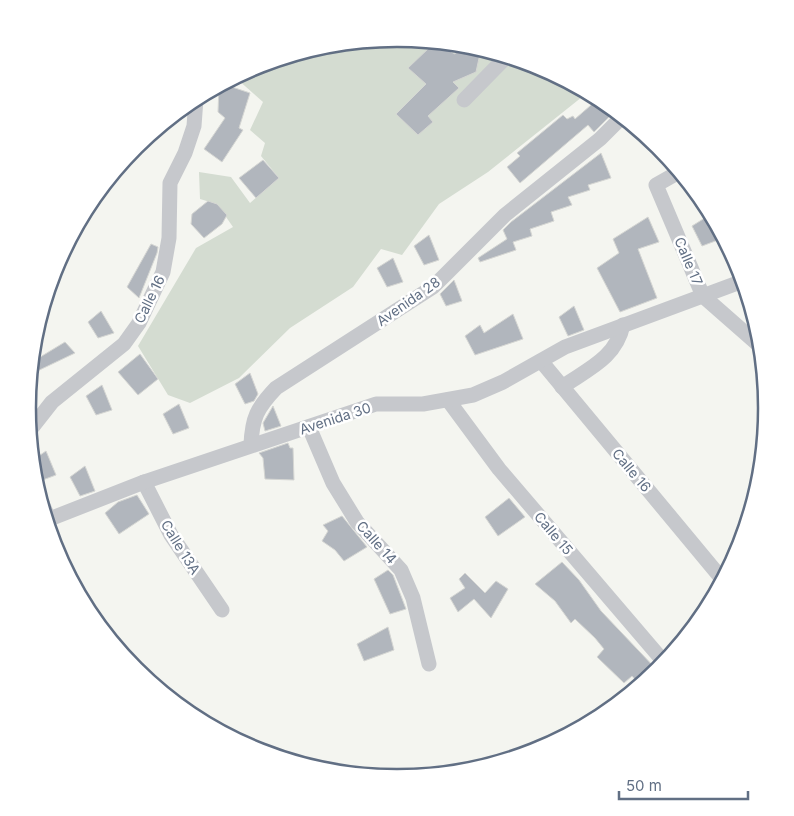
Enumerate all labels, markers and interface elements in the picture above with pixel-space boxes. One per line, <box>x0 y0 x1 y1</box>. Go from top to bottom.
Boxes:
street label: Calle 17 <box>671 234 707 288</box>
street label: Calle 16 <box>130 272 168 326</box>
street label: Avenida 28 <box>373 273 443 329</box>
street label: Avenida 30 <box>297 398 373 438</box>
street label: Calle 16 <box>609 445 655 495</box>
street label: Calle 15 <box>531 508 577 558</box>
street label: Calle 13A <box>158 517 205 578</box>
street label: Calle 14 <box>353 517 401 567</box>
scale bar <box>619 768 748 800</box>
text: 50 m <box>626 776 662 795</box>

